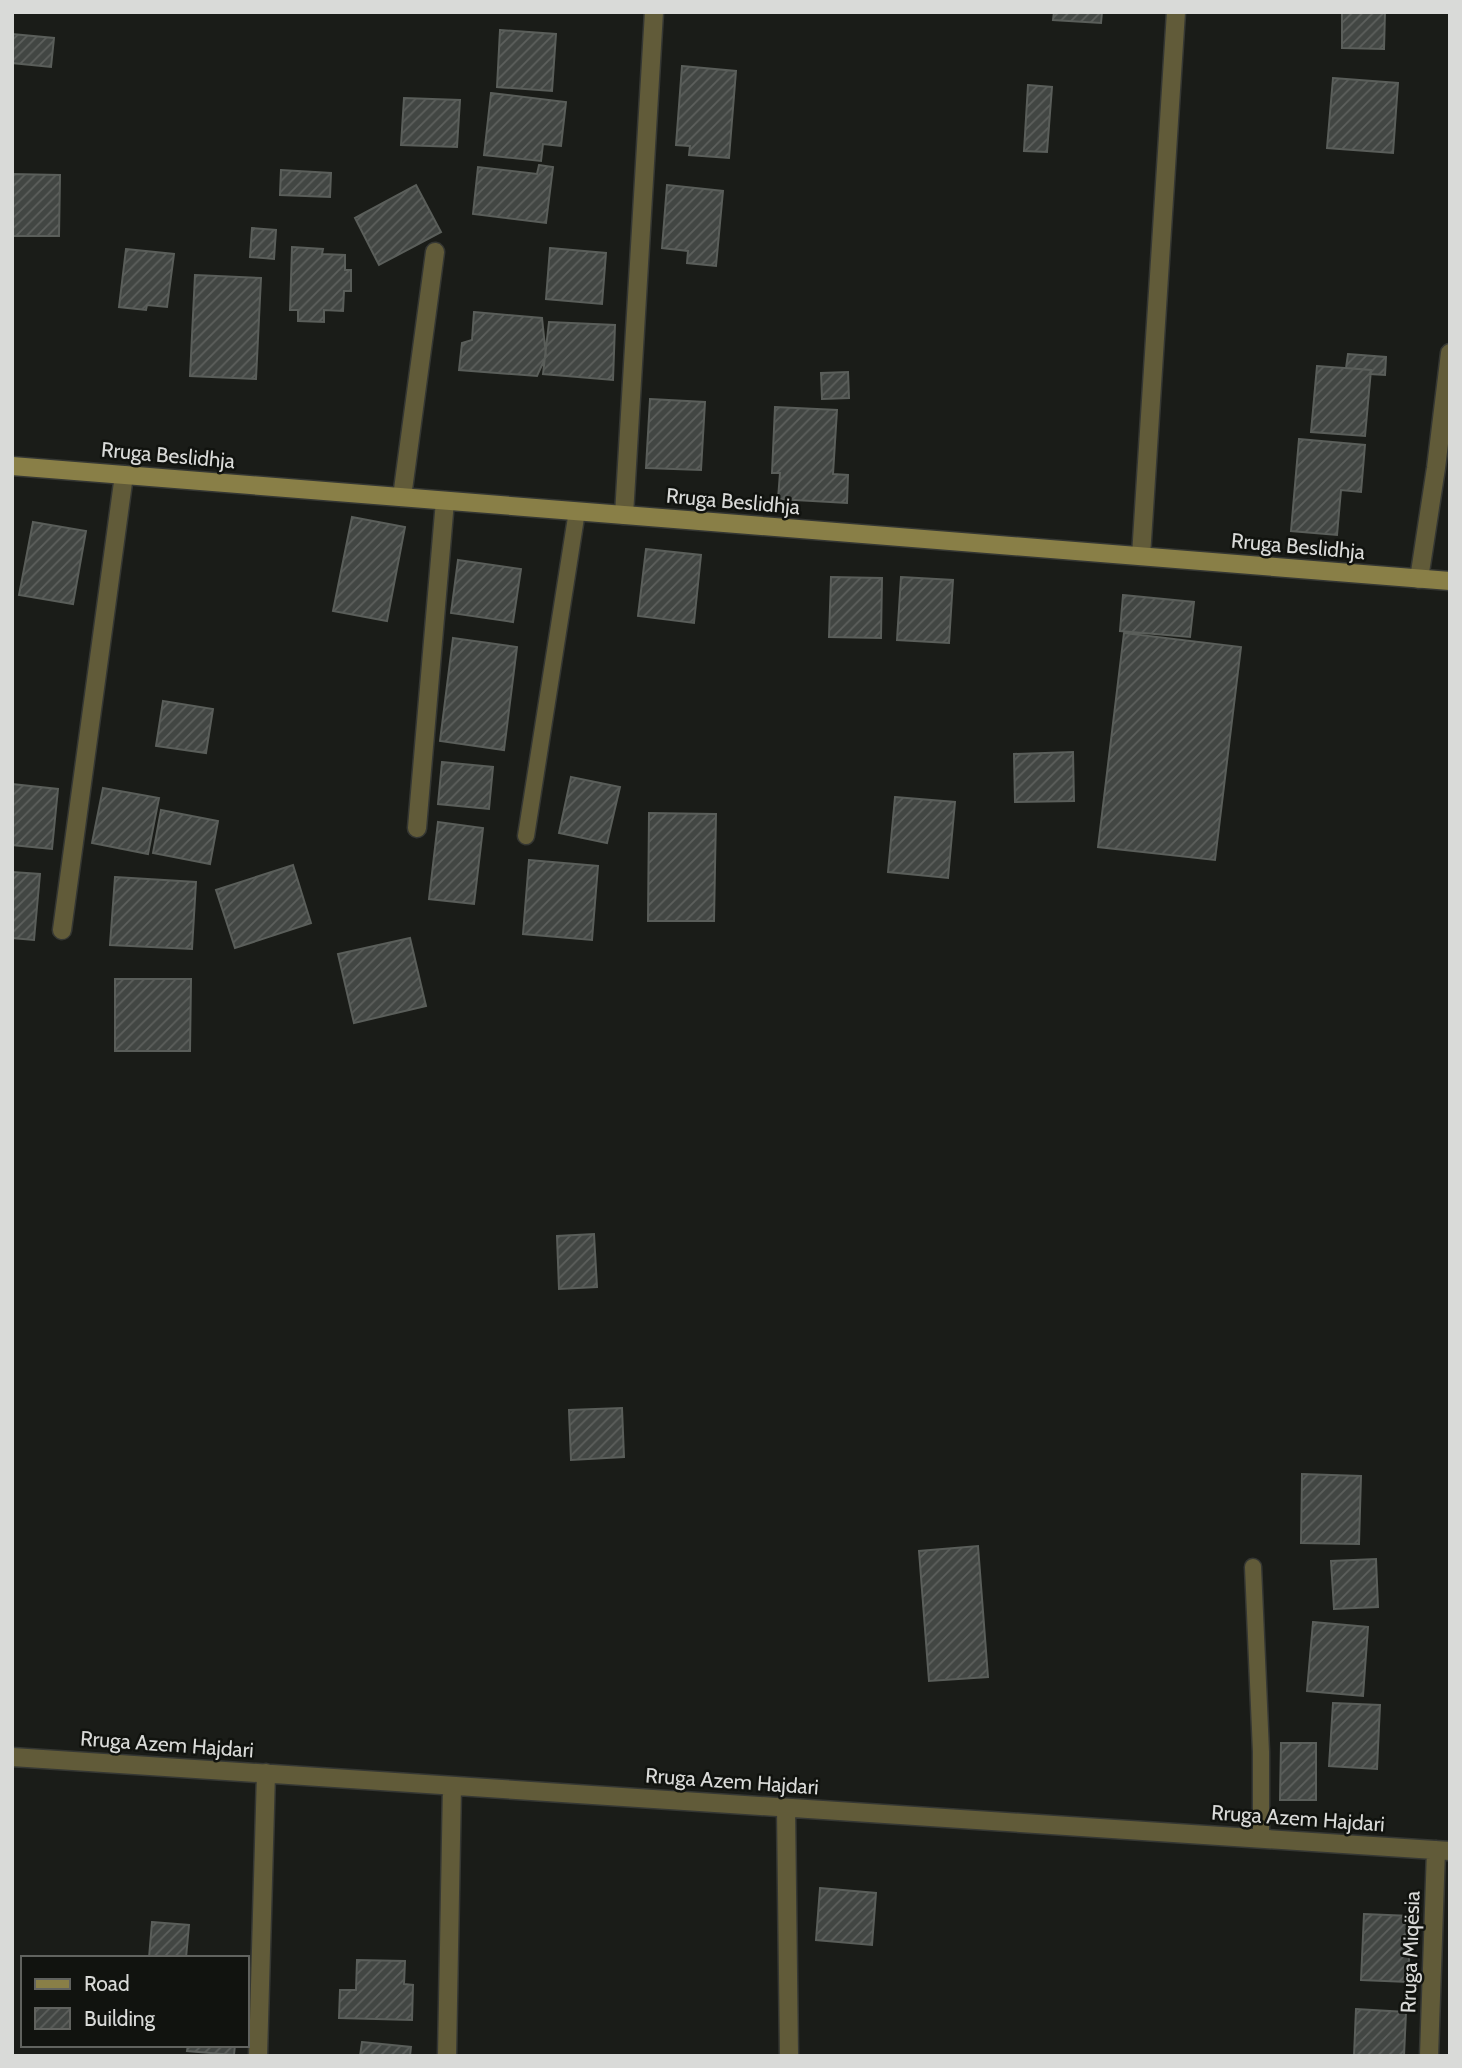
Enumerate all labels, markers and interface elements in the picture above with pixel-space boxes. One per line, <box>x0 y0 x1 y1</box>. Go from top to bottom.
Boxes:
street label: Rruga Beslidhja <box>100 437 236 474</box>
street label: Rruga Beslidhja <box>665 483 801 520</box>
street label: Rruga Beslidhja <box>1230 528 1366 565</box>
street label: Rruga Azem Hajdari <box>79 1725 255 1764</box>
street label: Rruga Azem Hajdari <box>644 1762 820 1801</box>
street label: Rruga Azem Hajdari <box>1210 1799 1386 1838</box>
street label: Rruga Miqësia <box>1395 1890 1425 2014</box>
legend <box>21 1956 248 2047</box>
text: Road <box>84 1971 130 1996</box>
text: Building <box>84 2006 156 2031</box>

